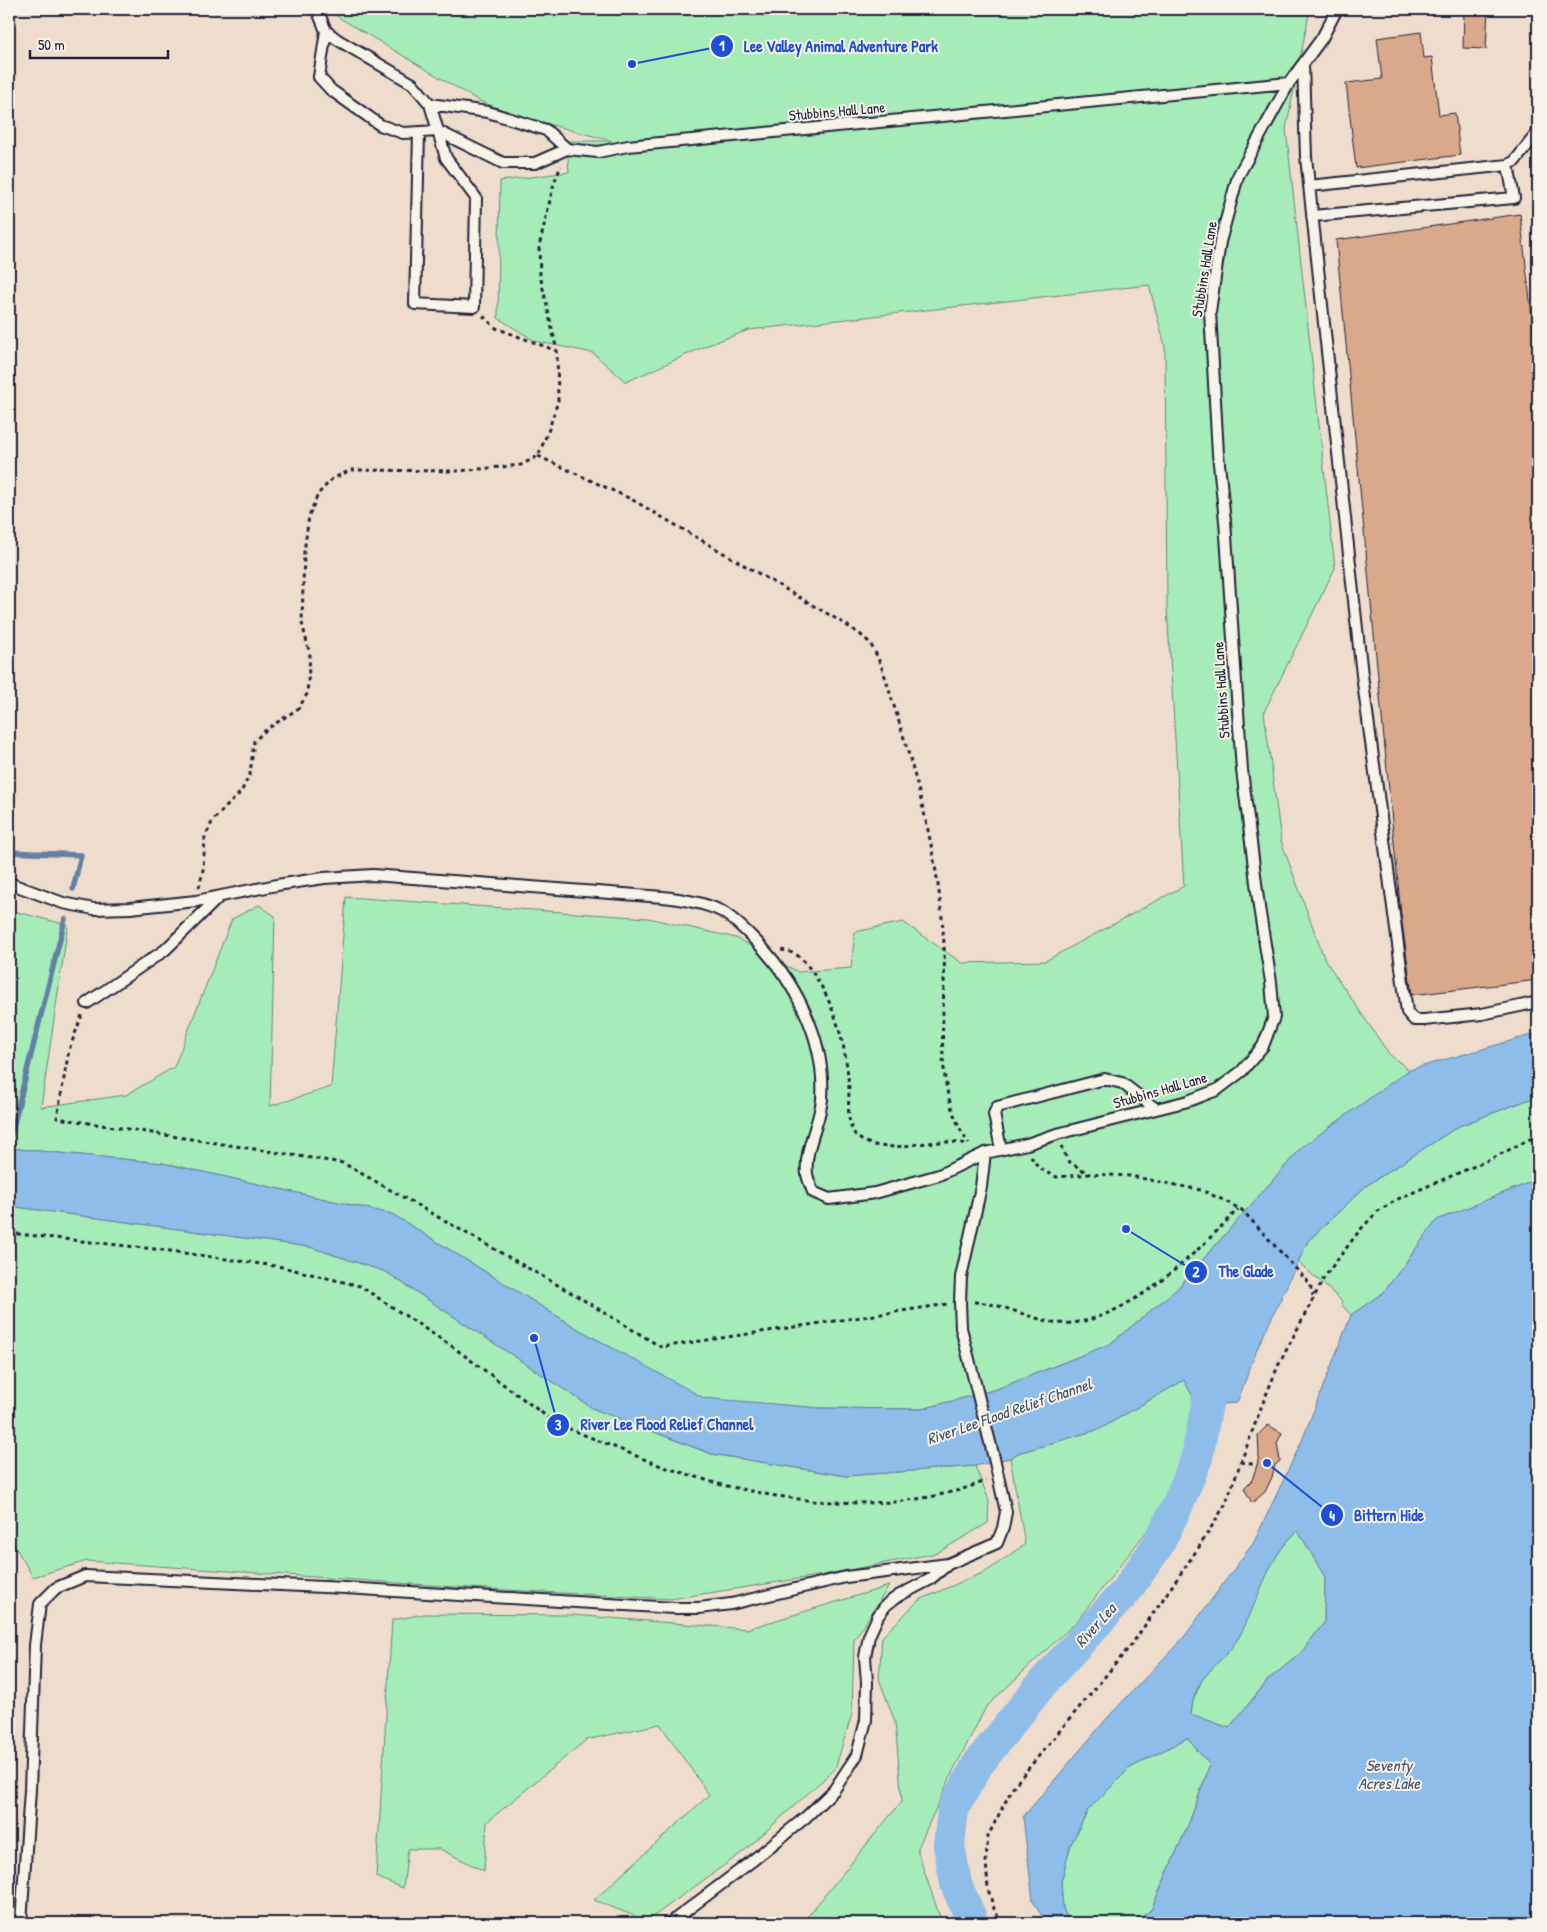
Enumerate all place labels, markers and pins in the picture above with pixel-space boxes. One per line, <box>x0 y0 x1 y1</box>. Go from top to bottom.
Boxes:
callout: Lee Valley Animal Adventure Park <box>709 31 948 62</box>
callout: The Glade <box>1183 1256 1283 1287</box>
callout: River Lee Flood Relief Channel <box>545 1409 763 1440</box>
callout: Bittern Hide <box>1319 1500 1434 1531</box>

